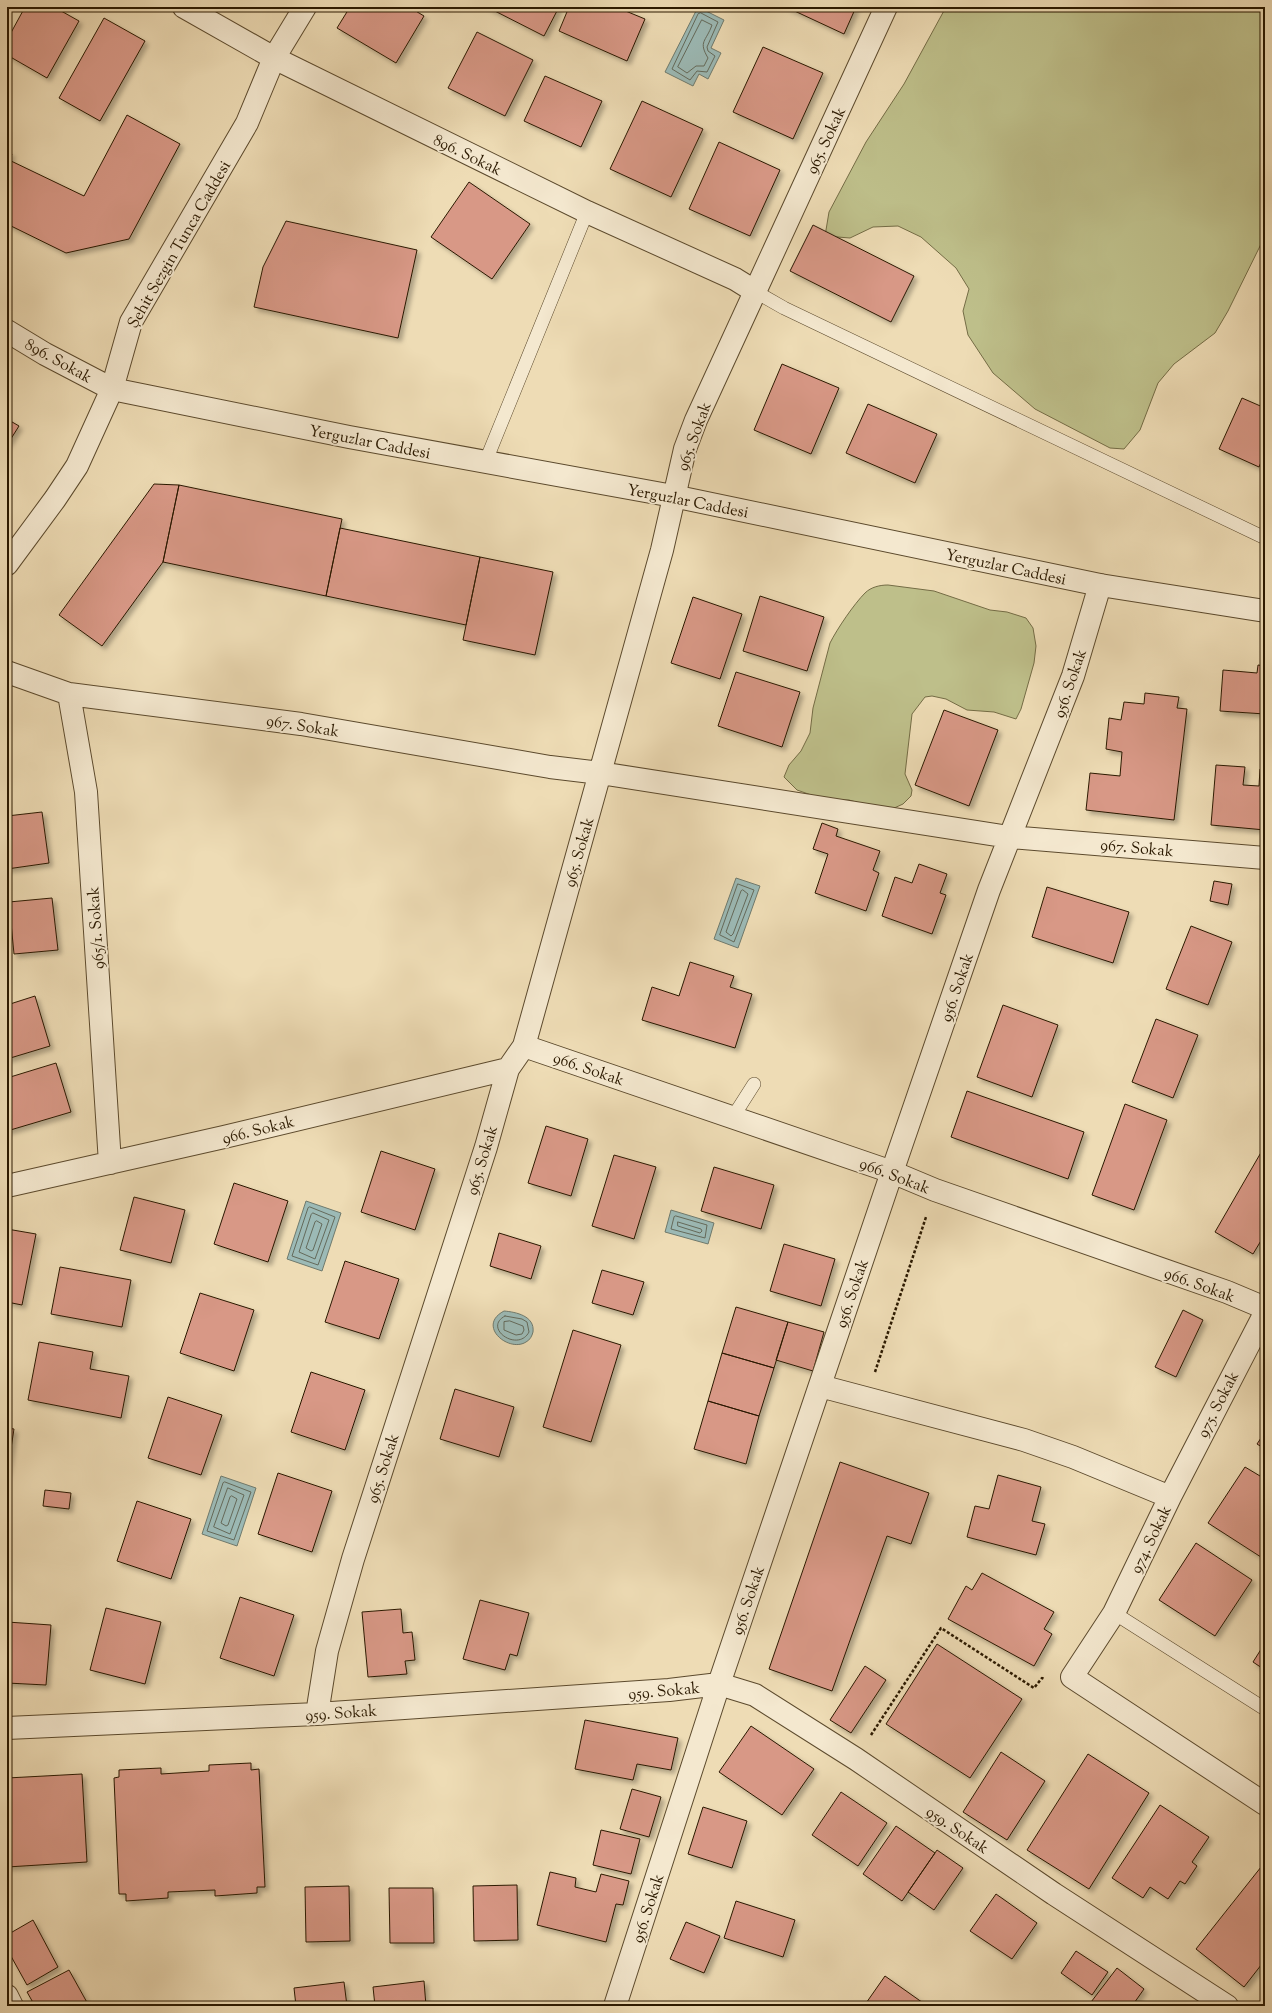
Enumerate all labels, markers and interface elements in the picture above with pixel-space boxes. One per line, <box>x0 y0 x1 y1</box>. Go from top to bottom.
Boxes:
street label: 965. Sokak <box>802 103 853 178</box>
street label: 896. Sokak <box>429 130 505 183</box>
street label: Şehit Sezgin Tunca Caddesi <box>123 157 238 333</box>
street label: 896. Sokak <box>20 334 96 390</box>
street label: 965. Sokak <box>672 399 719 474</box>
street label: Yerguzlar Caddesi <box>307 420 433 467</box>
street label: Yerguzlar Caddesi <box>625 479 751 526</box>
street label: Yerguzlar Caddesi <box>943 544 1069 593</box>
street label: 956. Sokak <box>1049 646 1094 721</box>
street label: 967. Sokak <box>265 710 341 745</box>
street label: 965. Sokak <box>559 815 601 890</box>
street label: 967. Sokak <box>1099 835 1175 864</box>
street label: 965/1. Sokak <box>83 886 112 970</box>
street label: 956. Sokak <box>936 950 981 1025</box>
street label: 966. Sokak <box>550 1047 627 1093</box>
street label: 966. Sokak <box>220 1111 297 1152</box>
street label: 965. Sokak <box>462 1123 505 1198</box>
street label: 966. Sokak <box>856 1153 933 1201</box>
street label: 956. Sokak <box>831 1256 876 1331</box>
street label: 966. Sokak <box>1161 1263 1238 1310</box>
street label: 975. Sokak <box>1193 1368 1246 1442</box>
street label: 965. Sokak <box>362 1431 406 1506</box>
street label: 974. Sokak <box>1126 1502 1179 1578</box>
street label: 956. Sokak <box>727 1563 772 1638</box>
street label: 959. Sokak <box>628 1678 701 1707</box>
street label: 959. Sokak <box>305 1701 378 1728</box>
street label: 959. Sokak <box>920 1802 993 1861</box>
street label: 956. Sokak <box>627 1871 671 1946</box>

